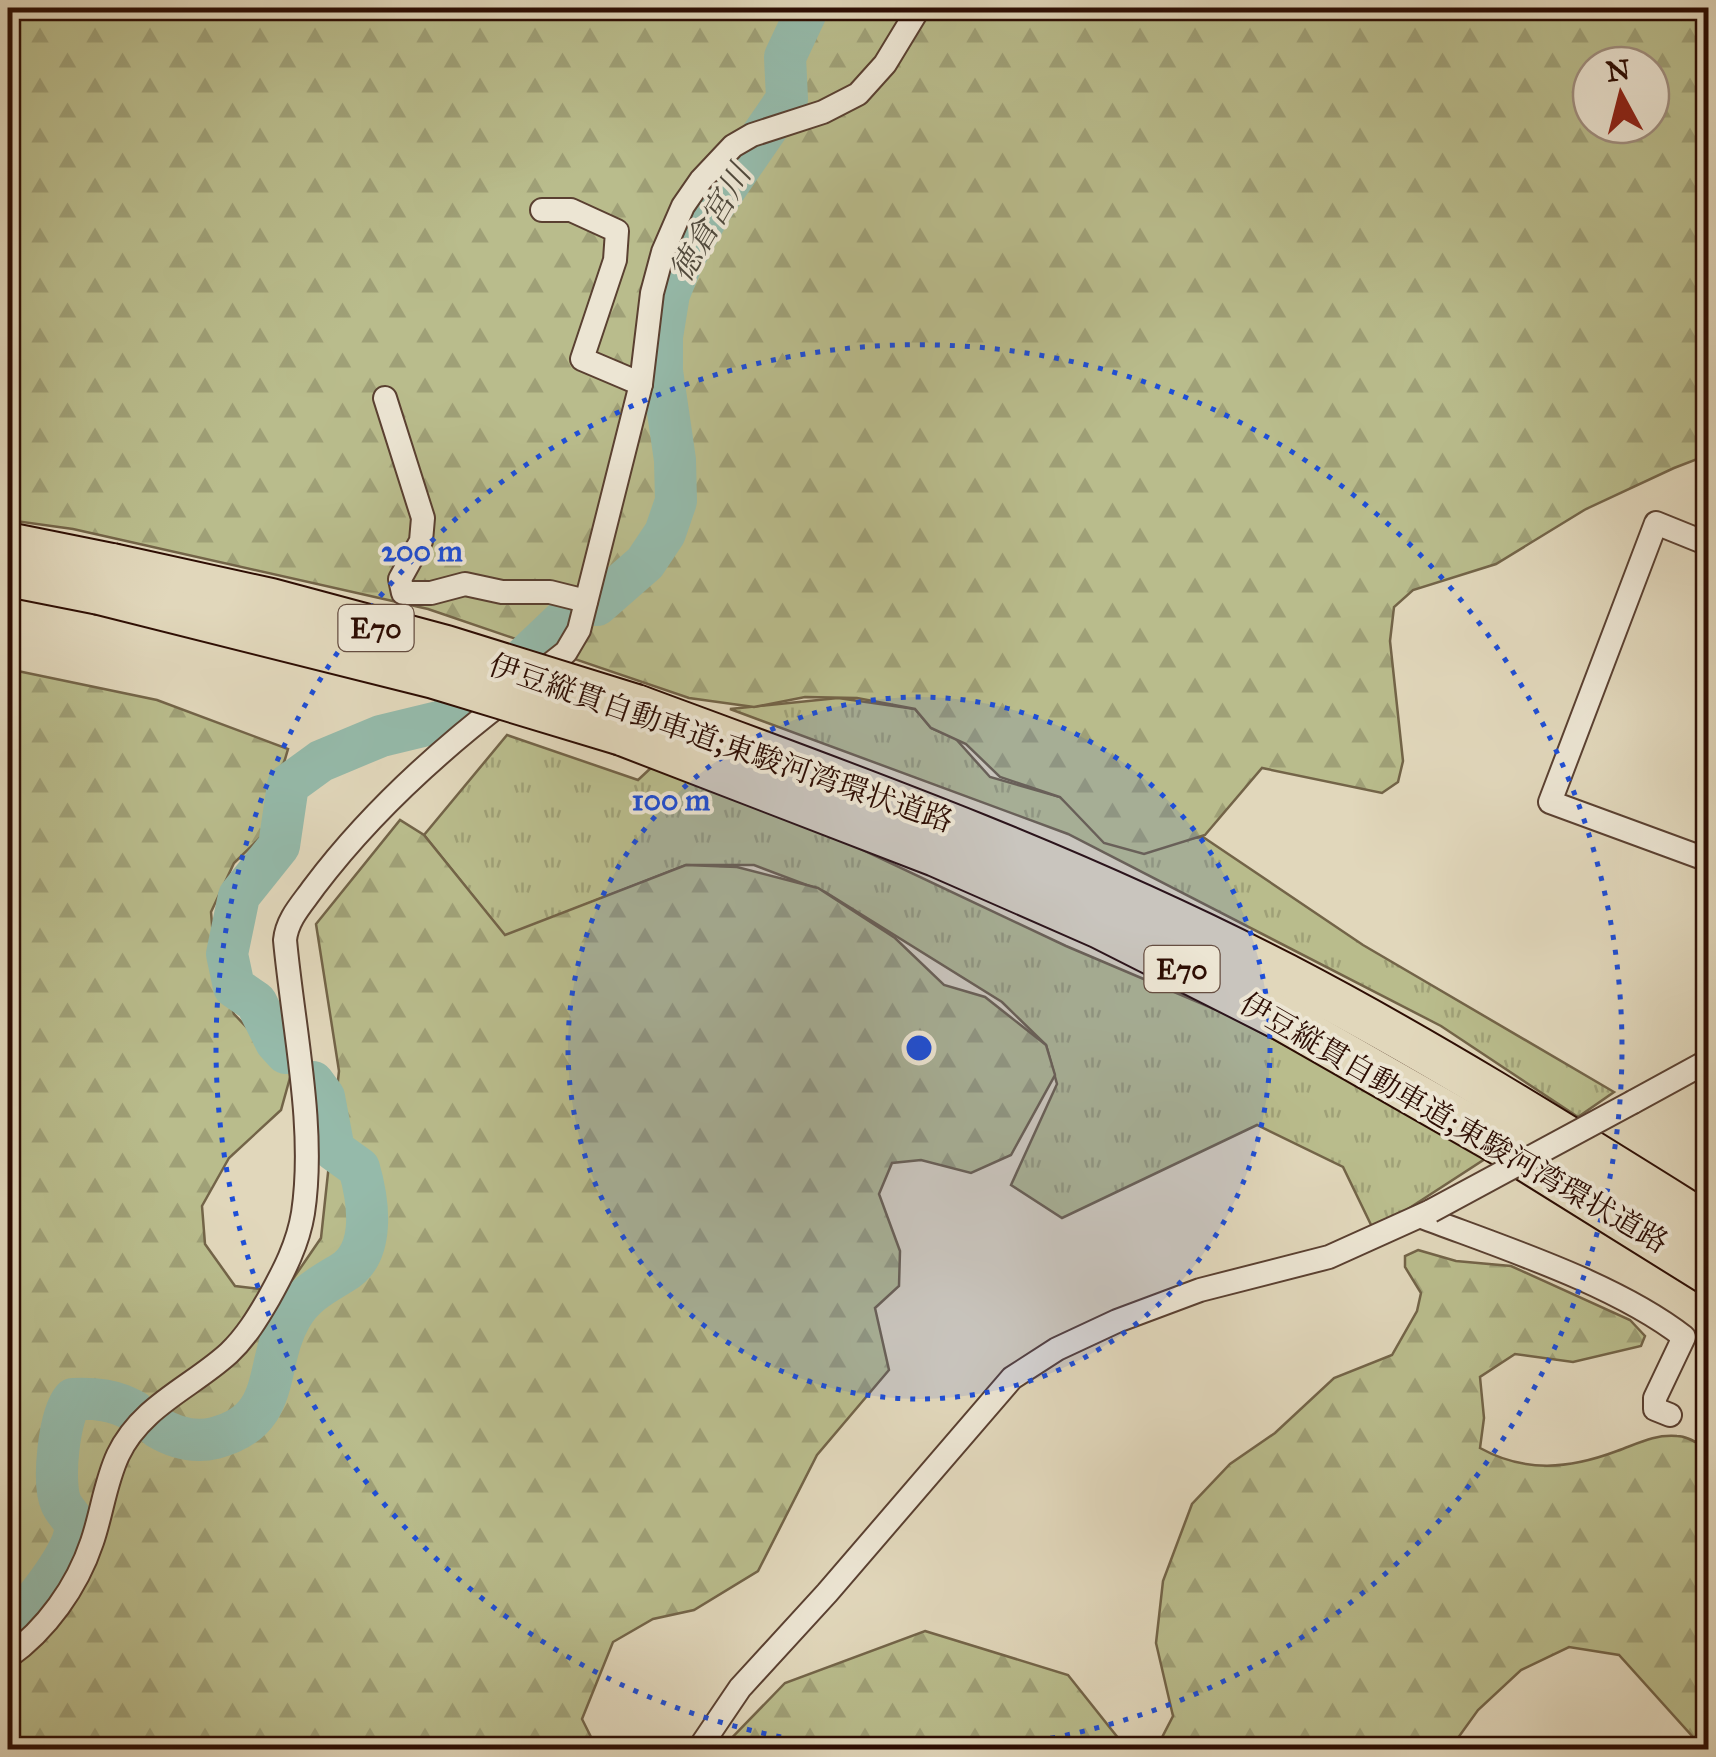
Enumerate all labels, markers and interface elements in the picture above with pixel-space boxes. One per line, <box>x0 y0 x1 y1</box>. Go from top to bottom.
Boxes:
north arrow <box>1571 45 1671 145</box>
text: N <box>1604 52 1632 89</box>
water label: 徳倉宮川 <box>662 155 761 288</box>
text: 200 m <box>381 533 463 569</box>
road number: E70 <box>338 605 414 651</box>
street label: 伊豆縦貫自動車道;東駿河湾環状道路 <box>484 646 958 840</box>
text: 100 m <box>632 782 711 818</box>
road number: E70 <box>1144 946 1220 992</box>
street label: 伊豆縦貫自動車道;東駿河湾環状道路 <box>1233 985 1675 1261</box>
centre of rings <box>901 1030 937 1066</box>

